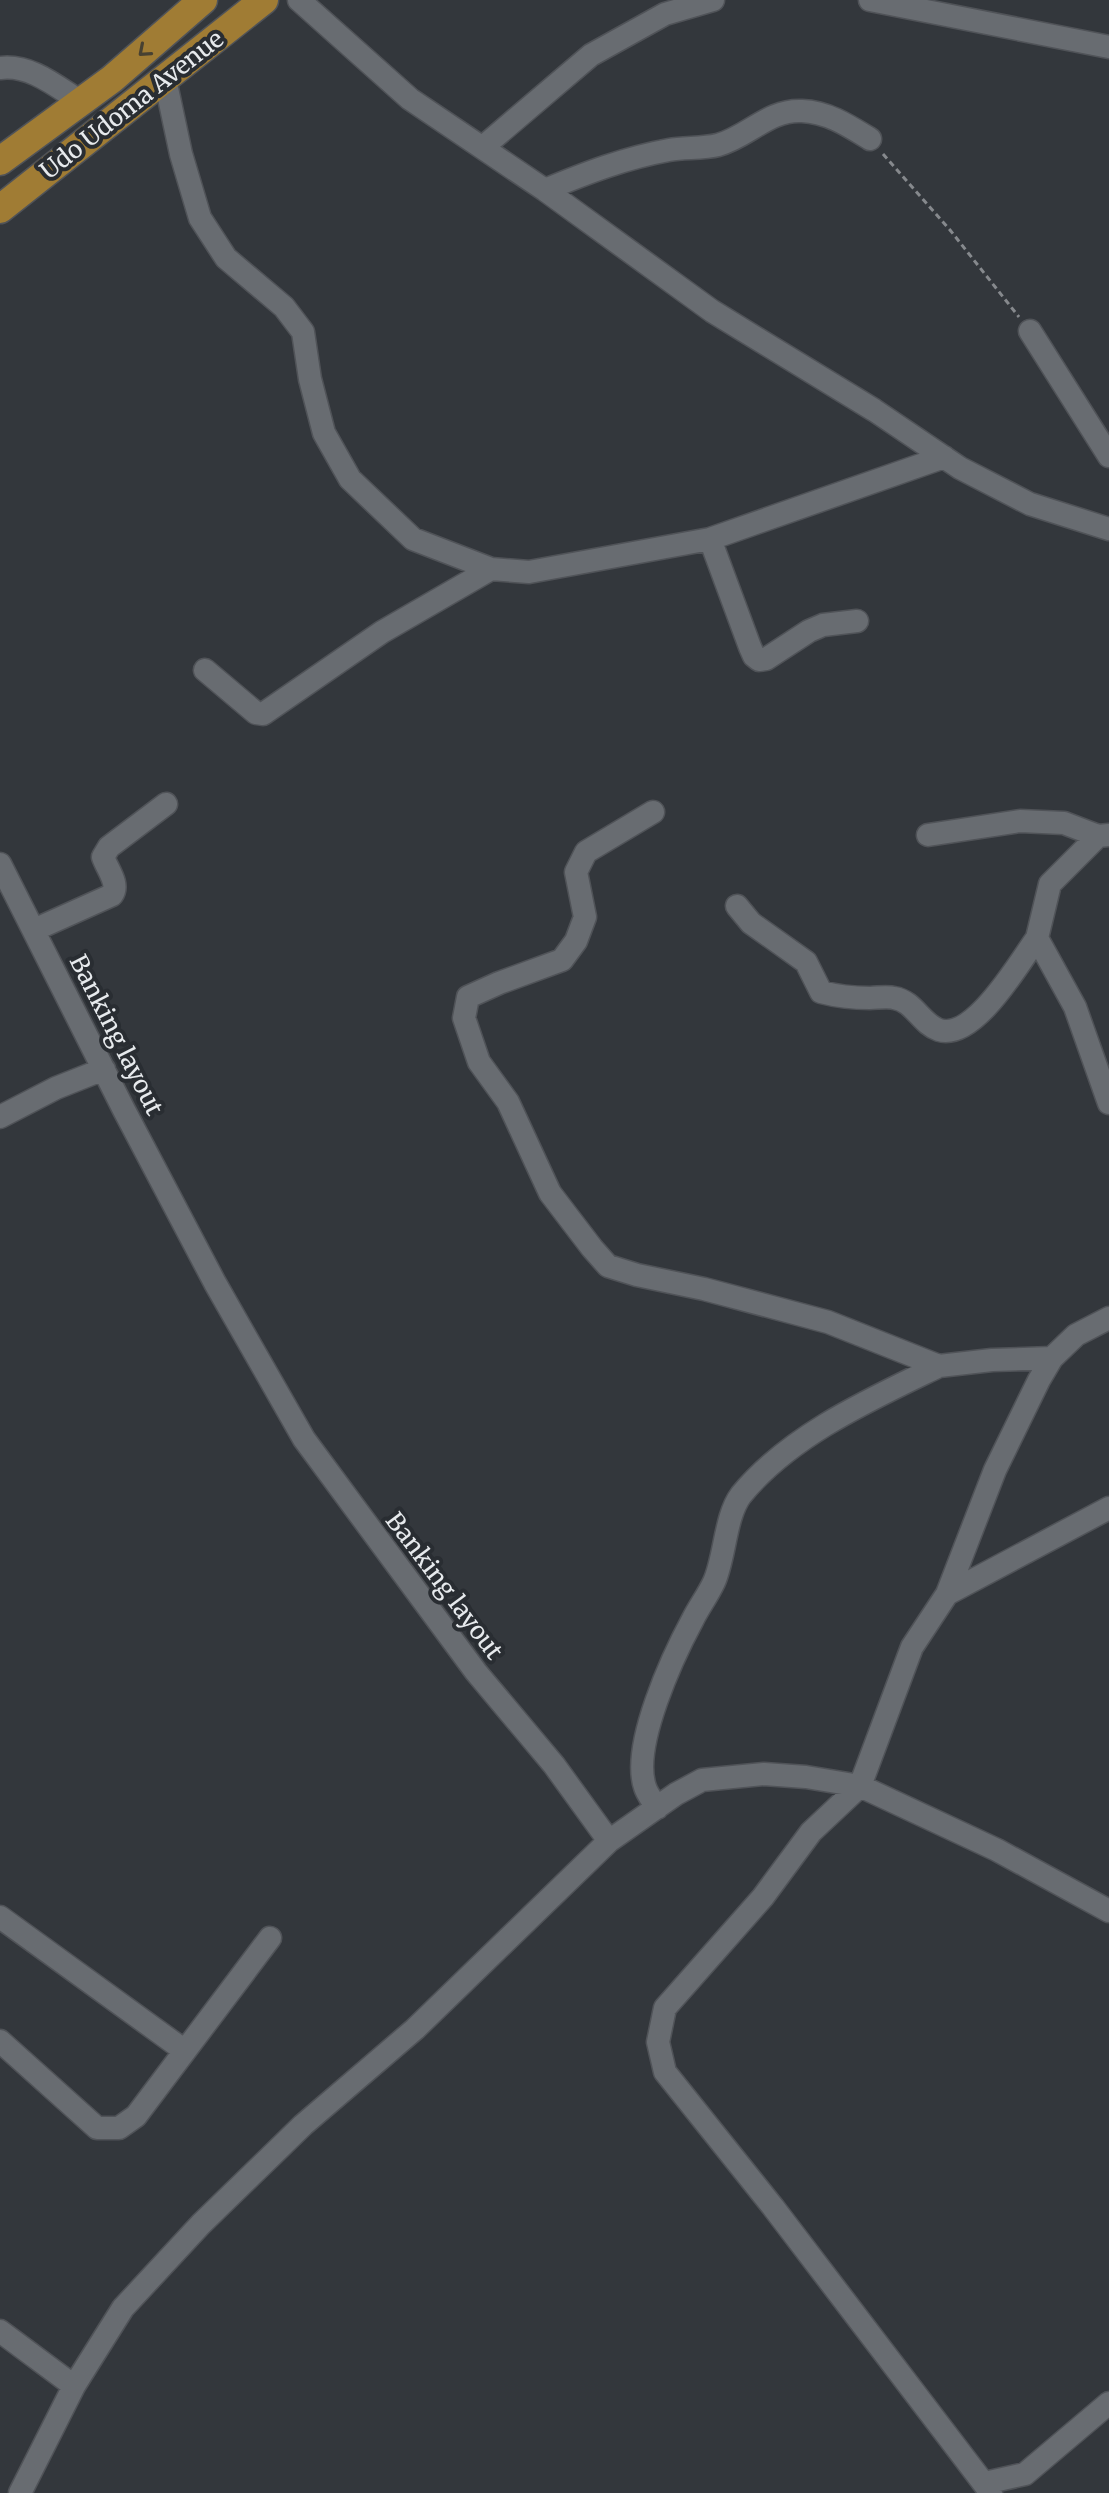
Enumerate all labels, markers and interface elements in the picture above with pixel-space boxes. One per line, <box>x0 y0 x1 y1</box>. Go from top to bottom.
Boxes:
street label: Udo Udoma Avenue <box>34 23 230 186</box>
one-way arrow <box>139 41 153 56</box>
street label: Banking layout <box>63 949 171 1121</box>
street label: Banking layout <box>379 1506 510 1666</box>

